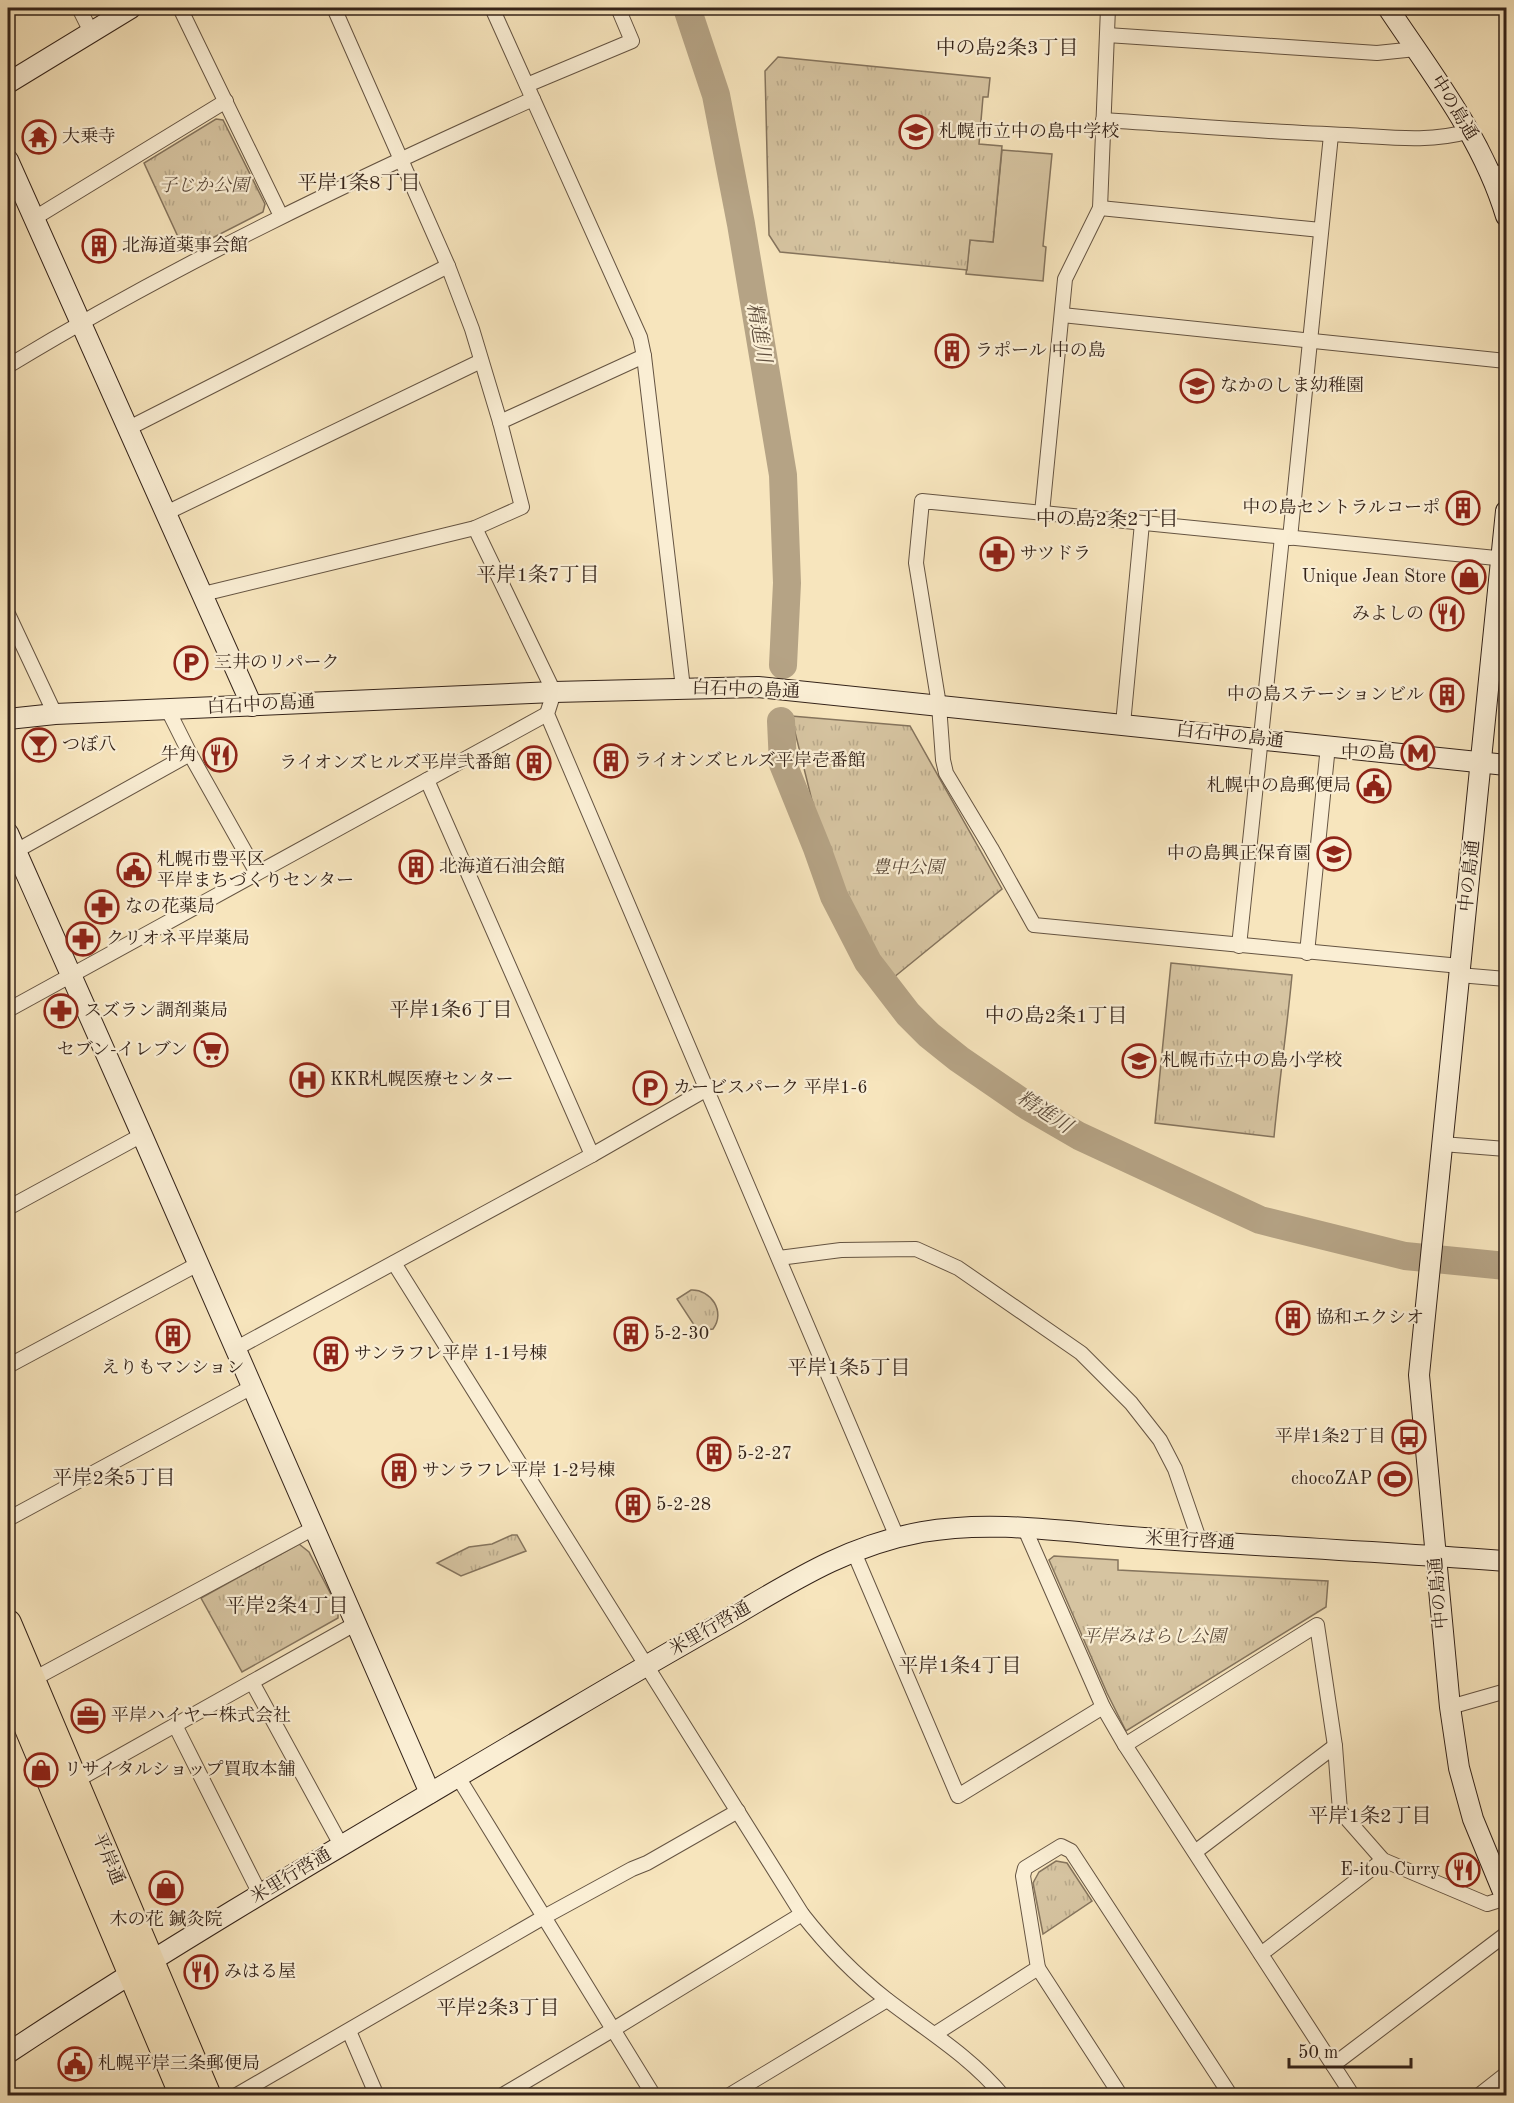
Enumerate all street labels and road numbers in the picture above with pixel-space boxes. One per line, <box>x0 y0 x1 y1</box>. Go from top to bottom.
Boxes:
street label: 中の島通 <box>1427 72 1482 143</box>
street label: 白石中の島通 <box>692 677 800 701</box>
street label: 白石中の島通 <box>206 691 315 717</box>
street label: 白石中の島通 <box>1175 719 1285 751</box>
street label: 中の島通 <box>1455 839 1483 913</box>
street label: 米里行啓通 <box>1145 1528 1236 1552</box>
street label: 中の島通 <box>1425 1556 1451 1630</box>
street label: 米里行啓通 <box>666 1597 753 1659</box>
street label: 平岸通 <box>89 1830 129 1887</box>
street label: 米里行啓通 <box>247 1843 334 1907</box>

